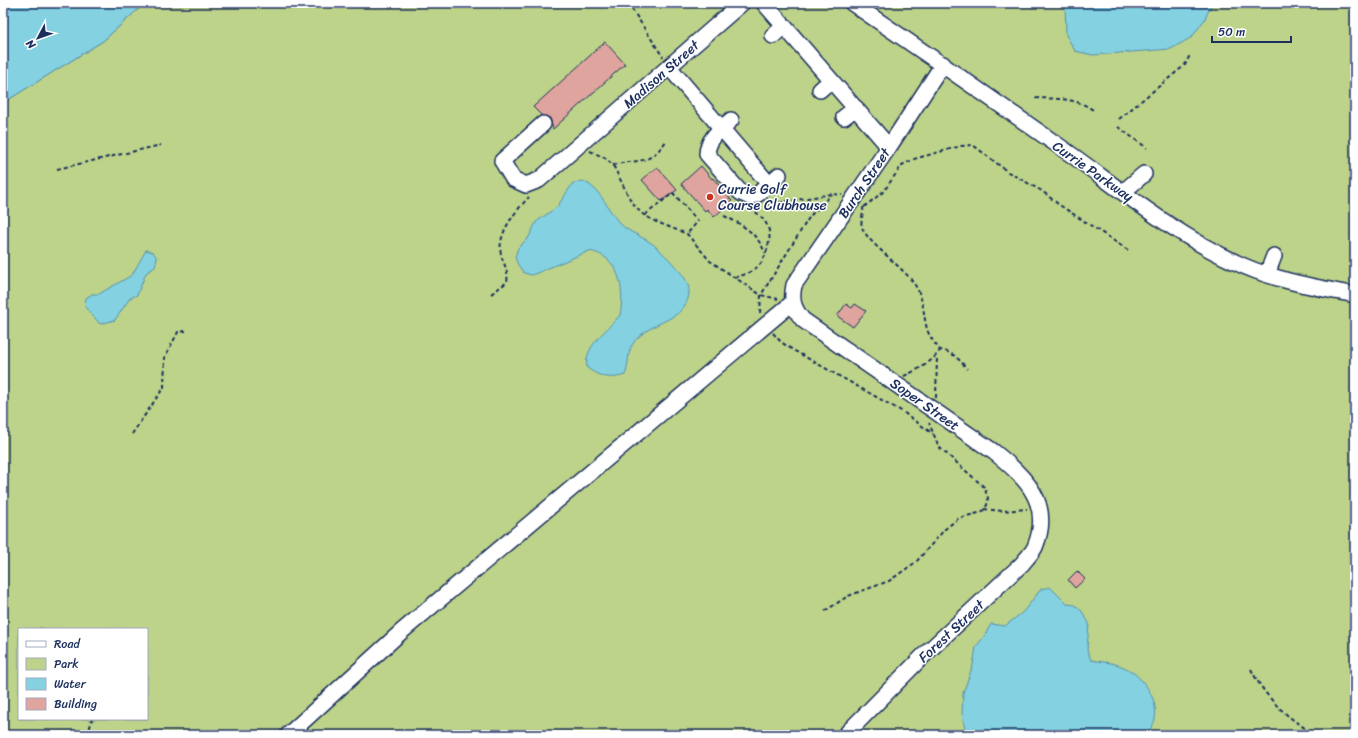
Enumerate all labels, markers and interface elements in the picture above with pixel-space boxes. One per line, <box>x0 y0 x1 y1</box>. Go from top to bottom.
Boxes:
north arrow <box>18 18 58 58</box>
scale bar <box>1212 18 1291 44</box>
text: 50 m <box>1218 21 1245 43</box>
street label: Madison Street <box>617 33 706 115</box>
text: N <box>21 35 41 54</box>
street label: Currie Parkway <box>1047 134 1139 209</box>
street label: Burch Street <box>831 142 898 224</box>
place label: Currie Golf Course Clubhouse <box>718 177 827 218</box>
marker: Currie Golf Course Clubhouse <box>705 192 715 202</box>
street label: Soper Street <box>885 371 965 438</box>
street label: Forest Street <box>912 593 992 669</box>
legend <box>18 628 148 720</box>
text: Road <box>54 633 81 655</box>
text: Park <box>54 653 79 675</box>
text: Water <box>54 673 87 695</box>
text: Building <box>54 693 97 715</box>

